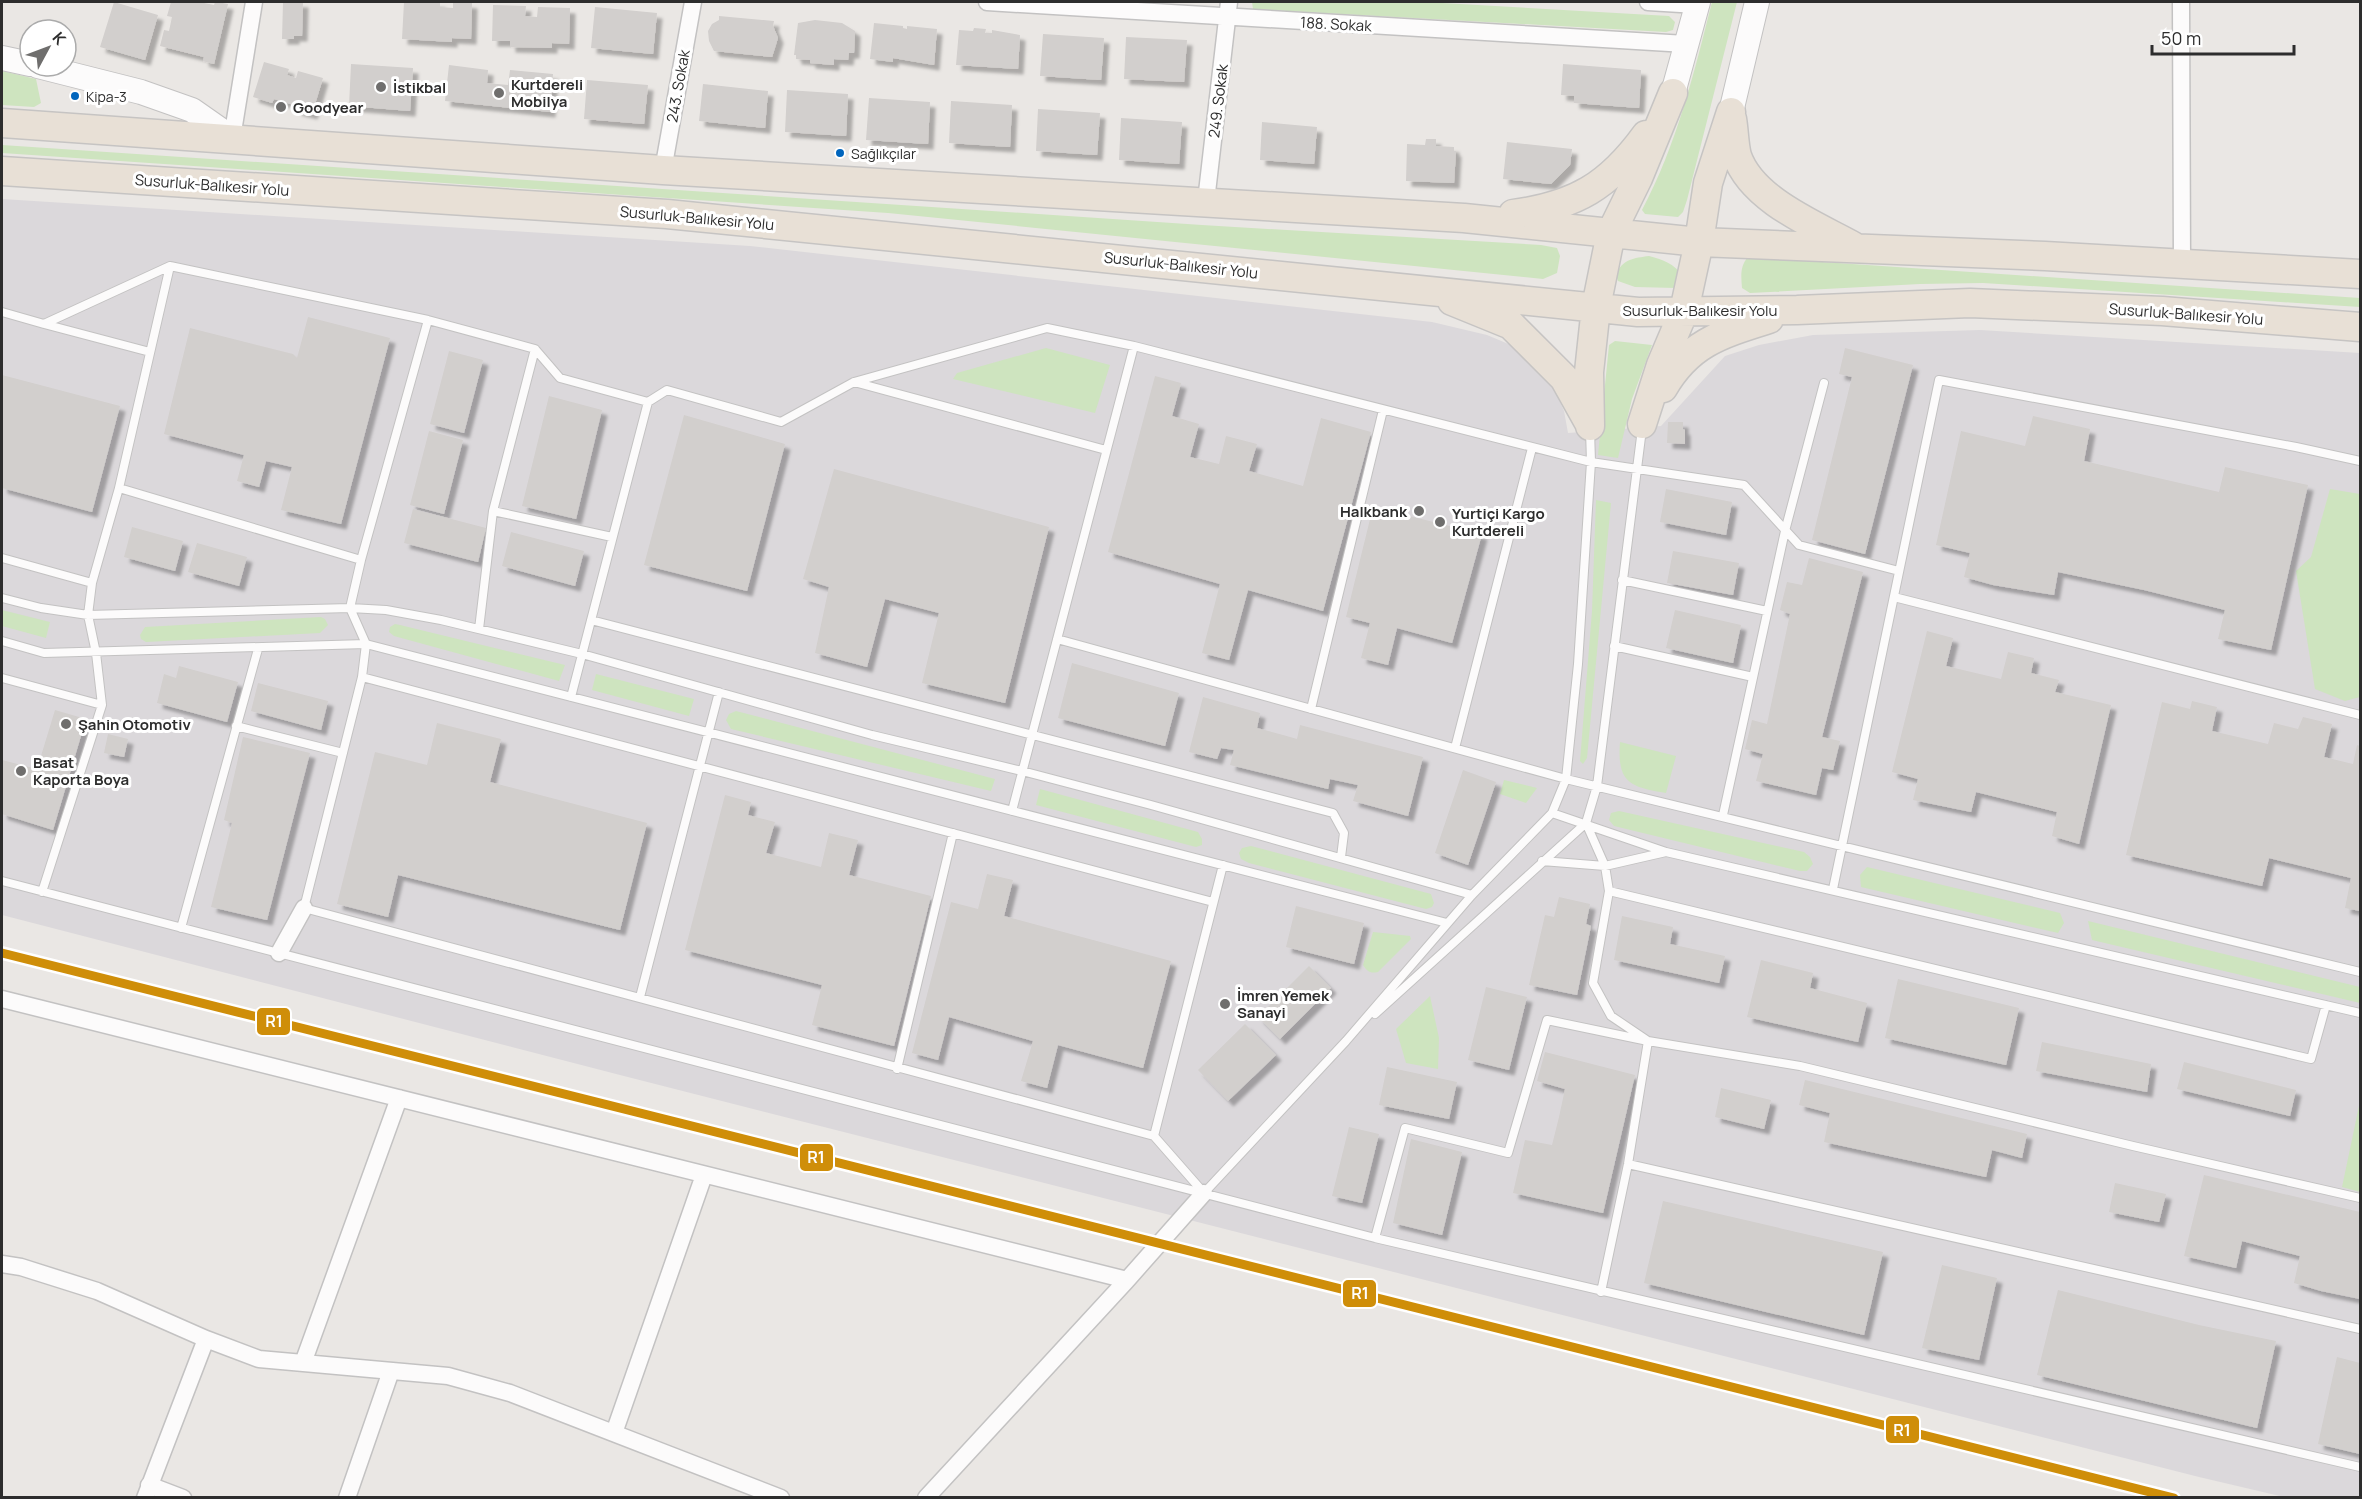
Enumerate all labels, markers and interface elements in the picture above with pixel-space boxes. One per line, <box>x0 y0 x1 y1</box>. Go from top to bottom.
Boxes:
street label: 188. Sokak <box>1300 12 1373 36</box>
north arrow <box>18 18 78 78</box>
scale bar <box>2152 18 2294 56</box>
text: 50 m <box>2161 26 2201 50</box>
text: K <box>48 27 71 50</box>
street label: 243. Sokak <box>661 47 695 124</box>
street label: 249. Sokak <box>1203 62 1233 139</box>
place label: Kurtdereli Mobilya <box>511 74 583 112</box>
place label: İstikbal <box>393 77 446 98</box>
marker: İstikbal <box>374 80 388 94</box>
marker: Kurtdereli Mobilya <box>492 86 506 100</box>
place label: Kipa-3 <box>86 87 127 106</box>
marker: Kipa-3 <box>69 90 81 102</box>
place label: Goodyear <box>293 97 363 118</box>
marker: Goodyear <box>274 100 288 114</box>
place label: Sağlıkçılar <box>851 144 916 163</box>
marker: Sağlıkçılar <box>834 147 846 159</box>
street label: Susurluk-Balıkesir Yolu <box>134 169 290 201</box>
street label: Susurluk-Balıkesir Yolu <box>619 201 775 235</box>
street label: Susurluk-Balıkesir Yolu <box>1103 246 1259 284</box>
street label: Susurluk-Balıkesir Yolu <box>2108 298 2264 330</box>
street label: Susurluk-Balıkesir Yolu <box>1623 300 1777 321</box>
place label: Halkbank <box>1340 501 1408 522</box>
place label: Yurtiçi Kargo Kurtdereli <box>1452 503 1545 541</box>
marker: Halkbank <box>1412 504 1426 518</box>
marker: Yurtiçi Kargo Kurtdereli <box>1433 515 1447 529</box>
place label: Şahin Otomotiv <box>78 714 191 735</box>
marker: Şahin Otomotiv <box>59 717 73 731</box>
place label: Basat Kaporta Boya <box>33 752 129 790</box>
marker: Basat Kaporta Boya <box>14 764 28 778</box>
place label: İmren Yemek Sanayi <box>1237 985 1330 1023</box>
marker: İmren Yemek Sanayi <box>1218 997 1232 1011</box>
line badge: R1 <box>256 1007 291 1036</box>
text: R1 <box>265 1010 283 1032</box>
line badge: R1 <box>799 1143 834 1172</box>
text: R1 <box>807 1146 825 1168</box>
line badge: R1 <box>1342 1279 1377 1308</box>
text: R1 <box>1351 1282 1369 1304</box>
line badge: R1 <box>1885 1415 1920 1444</box>
text: R1 <box>1893 1419 1911 1441</box>

